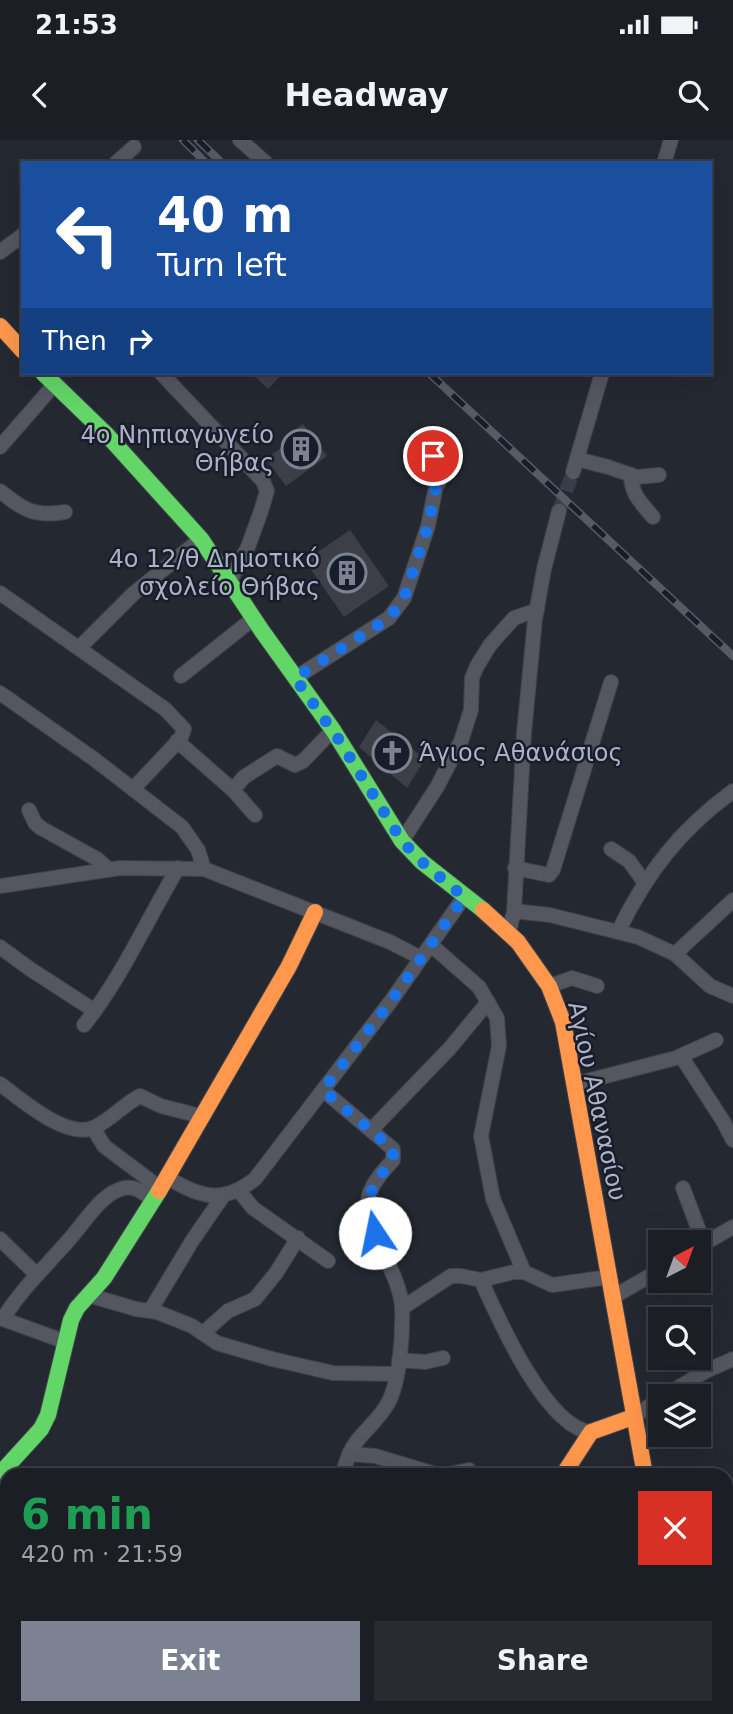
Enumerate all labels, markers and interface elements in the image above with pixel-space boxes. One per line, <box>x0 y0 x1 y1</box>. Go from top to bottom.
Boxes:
text: 21:53 <box>35 10 118 40</box>
icon: back <box>21 76 59 114</box>
text: Headway <box>284 76 449 114</box>
icon: search <box>674 76 712 114</box>
text: 40 m <box>157 187 293 244</box>
icon: left <box>42 189 133 280</box>
text: Turn left <box>157 246 287 284</box>
icon: right <box>121 322 159 360</box>
text: Then <box>42 326 107 356</box>
place label: 4ο Νηπιαγωγείο Θήβας <box>81 421 274 477</box>
pin <box>403 426 463 486</box>
building icon: 4ο Νηπιαγωγείο Θήβας <box>280 428 322 470</box>
icon: arrive <box>414 437 452 475</box>
place label: 4ο 12/θ Δημοτικό σχολείο Θήβας <box>109 545 320 601</box>
building icon: 4ο 12/θ Δημοτικό σχολείο Θήβας <box>326 552 368 594</box>
church icon: Άγιος Αθανάσιος <box>371 732 413 774</box>
place label: Άγιος Αθανάσιος <box>419 739 623 767</box>
street label: Αγίου Αθανασίου <box>562 999 632 1203</box>
position arrow <box>338 1196 412 1270</box>
north arrow <box>648 1230 710 1293</box>
map controls <box>648 1230 711 1447</box>
button: search <box>648 1307 711 1370</box>
button: layers <box>648 1384 711 1447</box>
text: 6 min <box>21 1490 153 1539</box>
button: close <box>638 1491 712 1565</box>
text: 420 m · 21:59 <box>21 1541 183 1567</box>
button: Exit <box>21 1621 360 1701</box>
button: Share <box>374 1621 712 1701</box>

